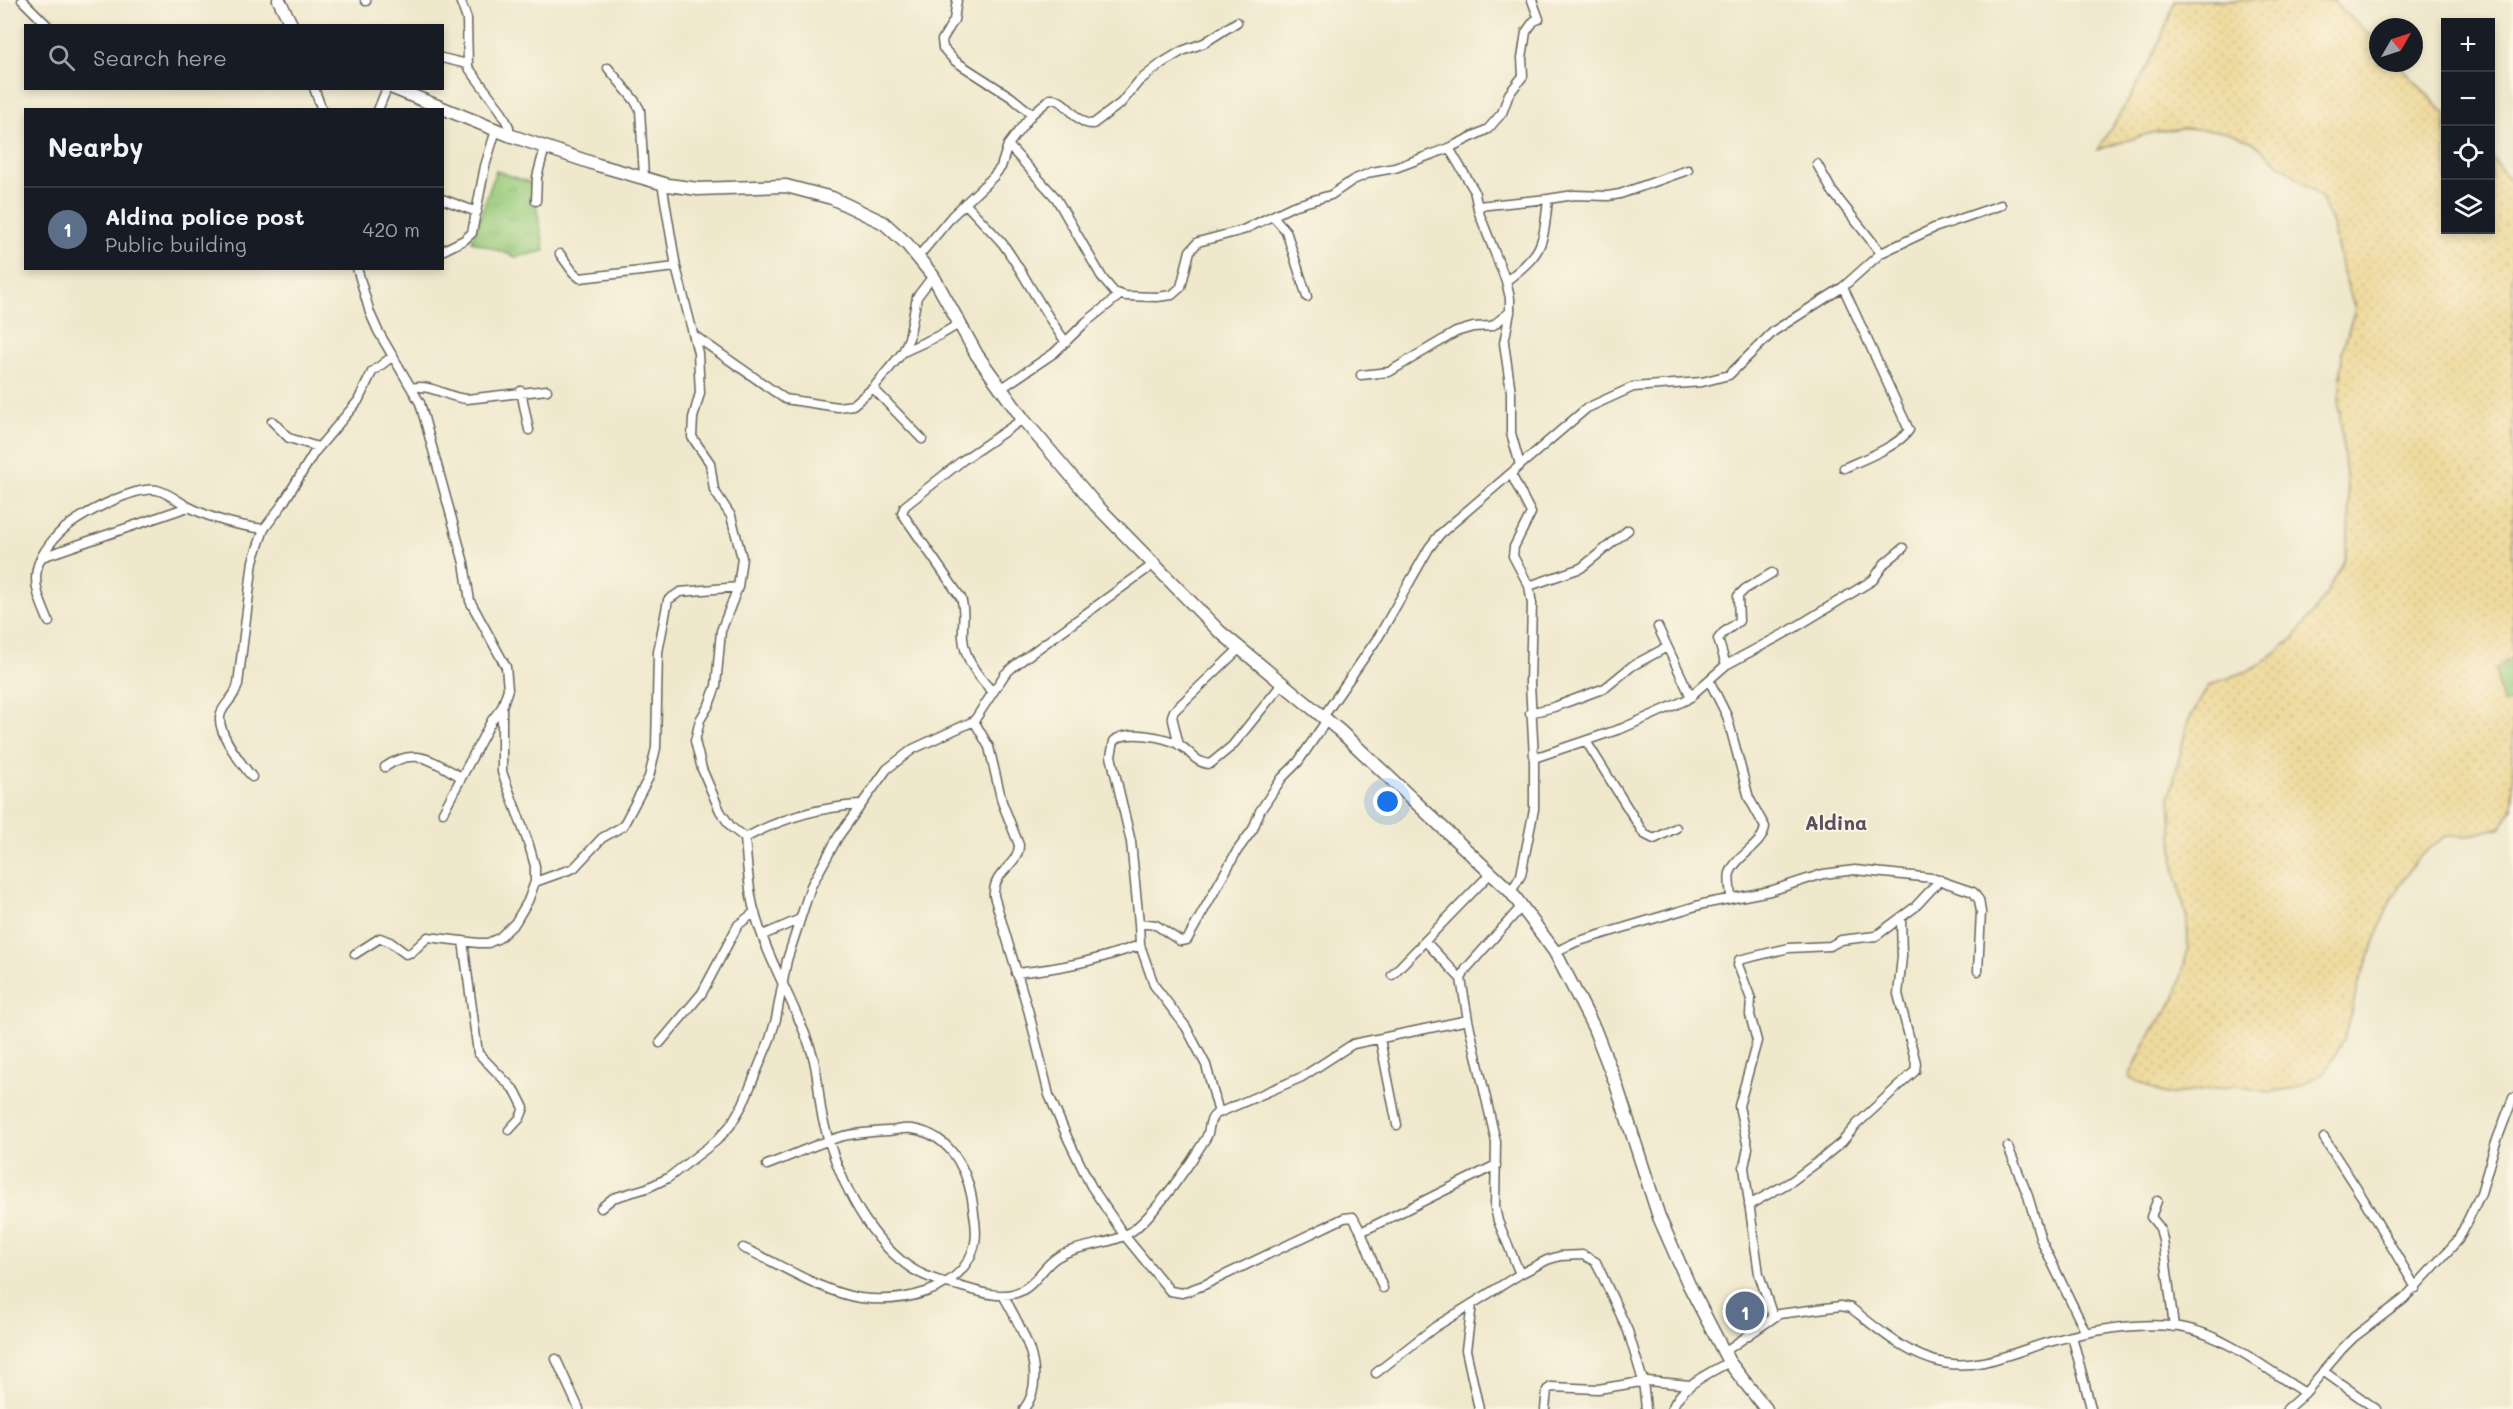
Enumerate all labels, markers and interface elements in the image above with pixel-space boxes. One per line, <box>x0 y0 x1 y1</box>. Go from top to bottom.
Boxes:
north arrow <box>2369 18 2423 72</box>
map controls <box>2441 18 2495 234</box>
button: + <box>2441 18 2495 72</box>
search box <box>24 24 444 90</box>
icon: search <box>45 41 78 74</box>
text: Search here <box>93 43 227 72</box>
button: − <box>2441 72 2495 126</box>
button: locate <box>2441 126 2495 180</box>
text: Nearby <box>48 130 143 164</box>
button: layers <box>2441 180 2495 234</box>
text: Aldina police post <box>105 202 305 231</box>
text: 1 <box>63 216 72 242</box>
text: 420 m <box>362 216 420 242</box>
text: Public building <box>105 231 247 257</box>
your location <box>1373 787 1402 816</box>
district label: Aldina <box>1805 809 1867 835</box>
pin: 1 <box>1726 1288 1764 1334</box>

